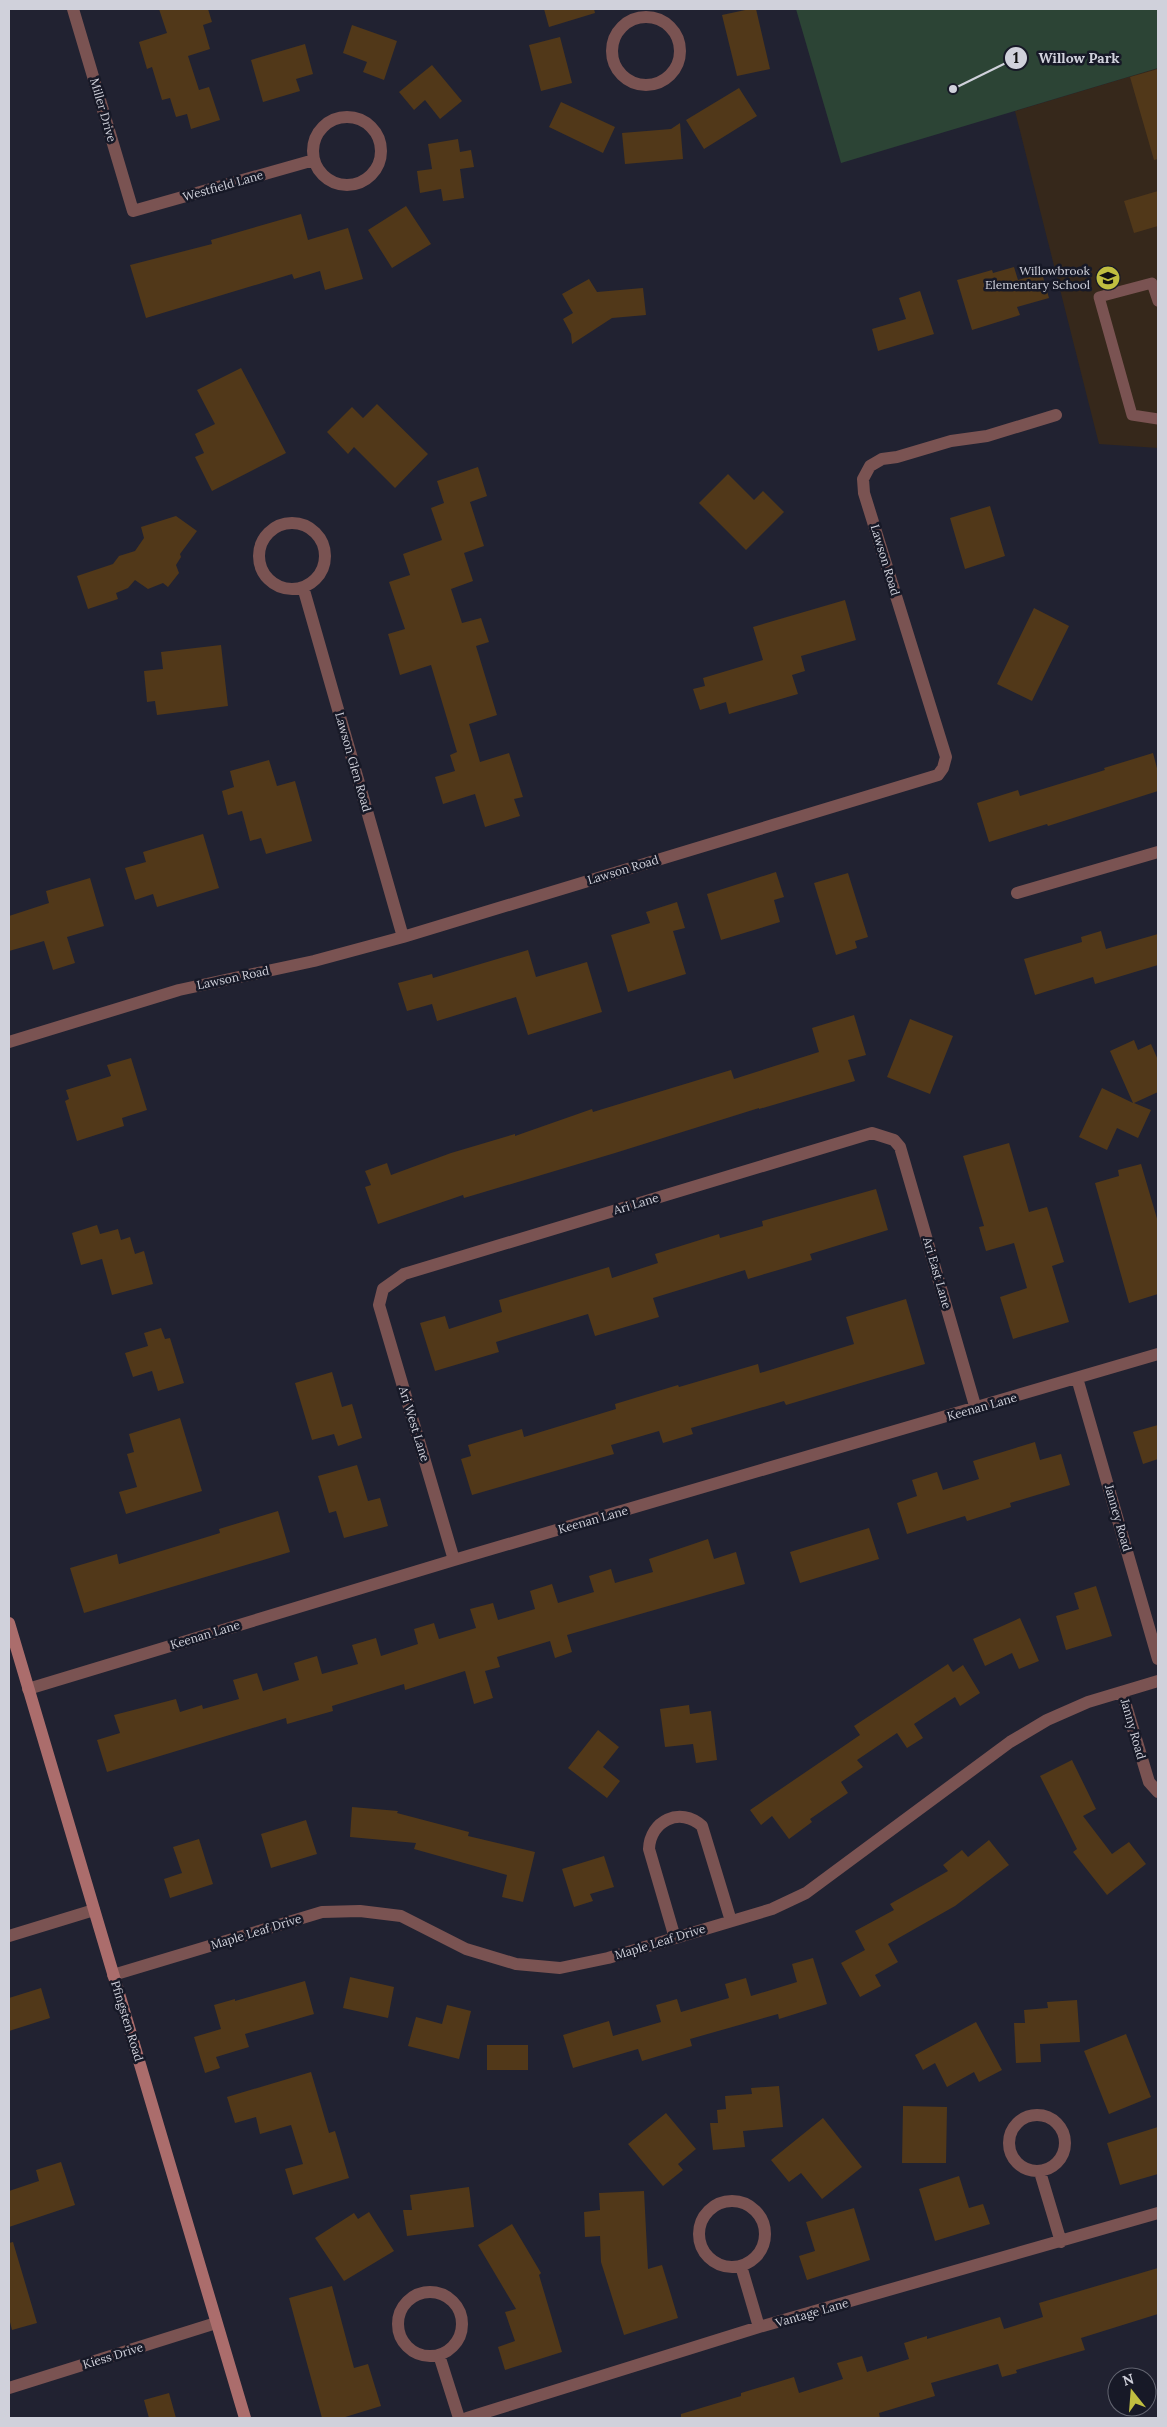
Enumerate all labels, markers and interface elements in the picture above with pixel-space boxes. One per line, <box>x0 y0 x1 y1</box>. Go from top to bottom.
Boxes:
callout: Willow Park <box>1004 43 1130 72</box>
text: 1 <box>1013 48 1019 67</box>
text: Willow Park <box>1038 49 1120 67</box>
street label: Miller Drive <box>87 76 120 144</box>
street label: Westfield Lane <box>181 167 265 204</box>
place label: Willowbrook Elementary School <box>985 263 1091 292</box>
school or university icon: Willowbrook Elementary School <box>1095 265 1121 291</box>
street label: Lawson Road <box>868 522 903 597</box>
street label: Lawson Glen Road <box>332 710 375 813</box>
street label: Lawson Road <box>585 852 660 887</box>
street label: Lawson Road <box>195 963 270 993</box>
street label: Ari Lane <box>611 1189 661 1218</box>
street label: Ari East Lane <box>920 1235 955 1311</box>
street label: Ari West Lane <box>396 1384 433 1464</box>
street label: Keenan Lane <box>945 1389 1019 1424</box>
street label: Janney Road <box>1102 1482 1135 1553</box>
street label: Keenan Lane <box>556 1502 630 1537</box>
street label: Keenan Lane <box>168 1617 242 1652</box>
street label: Janny Road <box>1117 1696 1149 1761</box>
street label: Maple Leaf Drive <box>209 1910 304 1952</box>
street label: Maple Leaf Drive <box>613 1920 708 1962</box>
street label: Pfingsten Road <box>108 1979 147 2063</box>
street label: Vantage Lane <box>773 2295 851 2330</box>
street label: Kiess Drive <box>81 2339 145 2372</box>
north arrow <box>1107 2367 1157 2417</box>
text: N <box>1120 2369 1136 2390</box>

